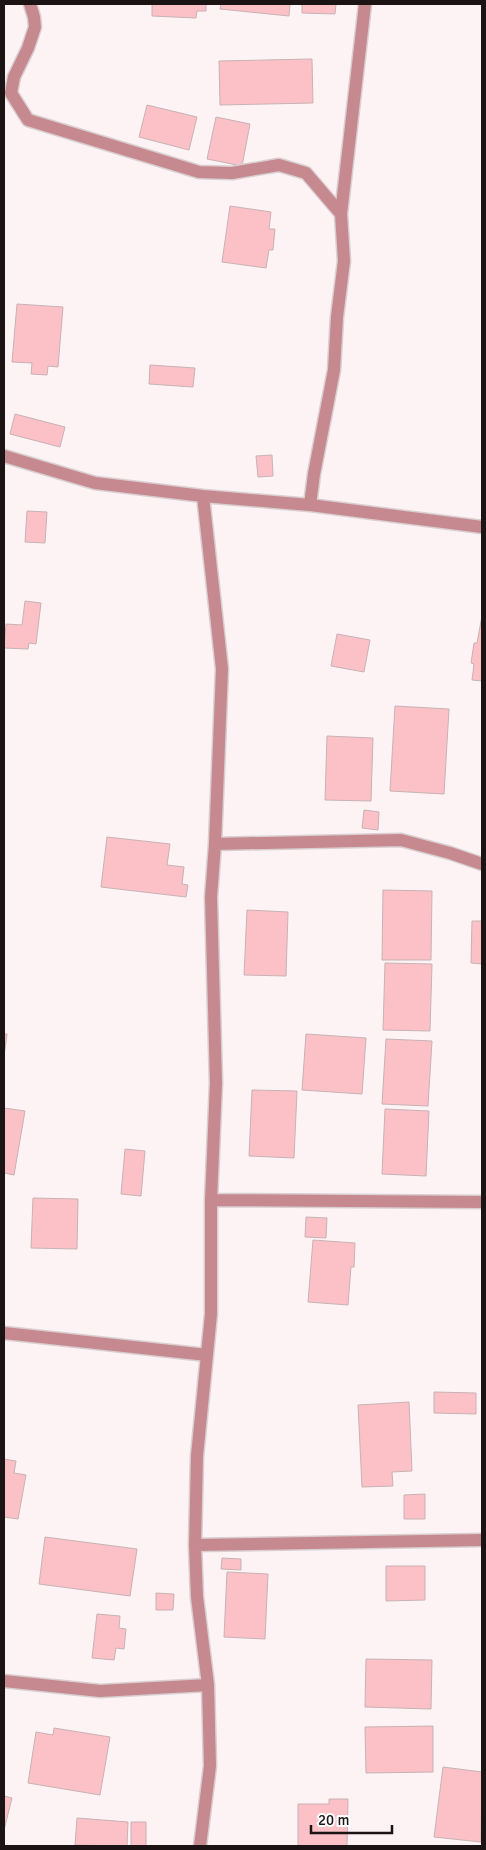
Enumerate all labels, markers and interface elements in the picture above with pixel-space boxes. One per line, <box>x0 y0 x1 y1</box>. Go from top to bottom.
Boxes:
scale bar <box>311 1802 392 1834</box>
text: 20 m <box>318 1811 349 1829</box>

